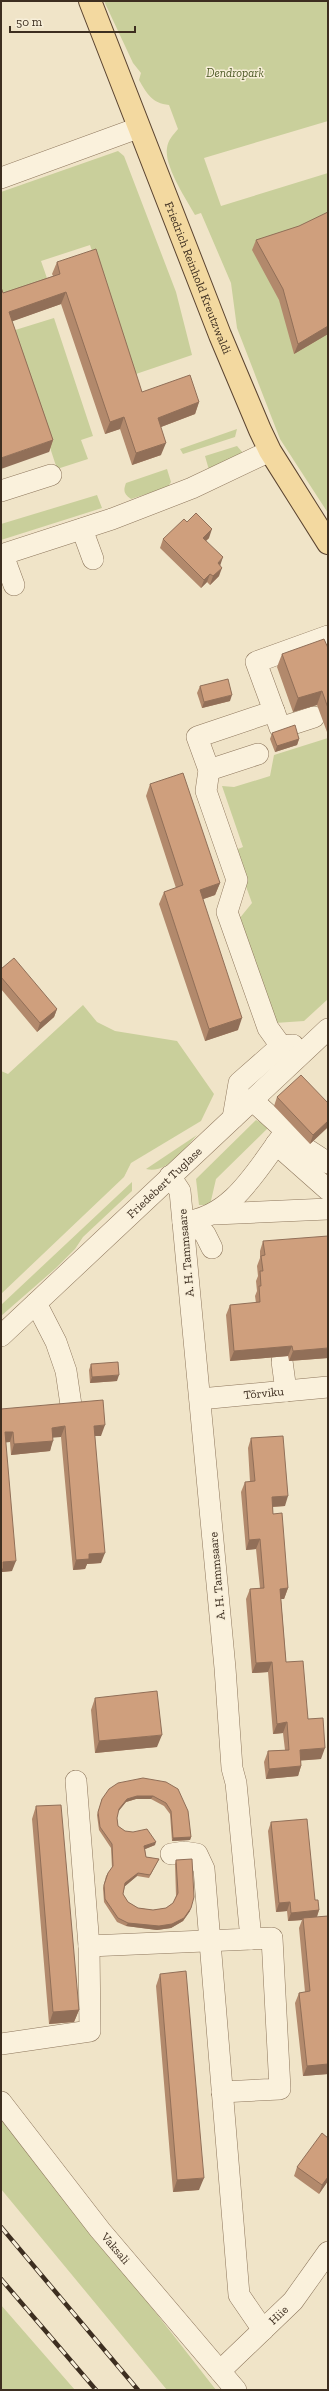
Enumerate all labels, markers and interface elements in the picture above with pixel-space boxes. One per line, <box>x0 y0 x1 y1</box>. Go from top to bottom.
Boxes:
scale bar <box>10 8 135 34</box>
text: 50 m <box>16 15 43 29</box>
park label: Dendropark <box>206 66 264 80</box>
street label: Friedrich Reinhold Kreutzwaldi <box>162 199 234 357</box>
street label: Friedebert Tuglase <box>124 1144 205 1221</box>
street label: A. H. Tammsaare <box>175 1208 197 1298</box>
street label: Tõrviku <box>243 1384 285 1402</box>
street label: A. H. Tammsaare <box>206 1531 228 1621</box>
street label: Vaksali <box>98 2229 133 2267</box>
street label: Hiie <box>266 2302 291 2327</box>

